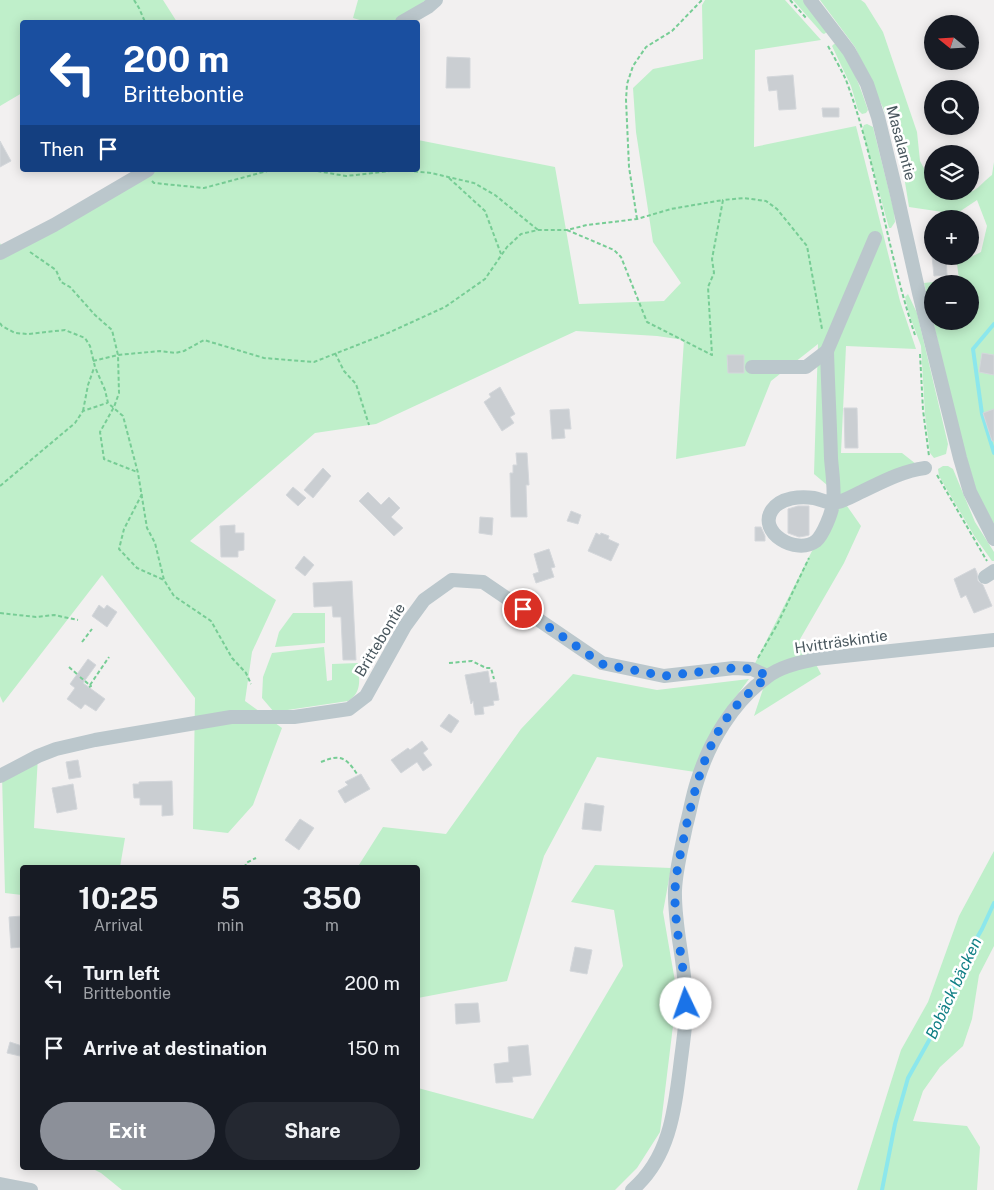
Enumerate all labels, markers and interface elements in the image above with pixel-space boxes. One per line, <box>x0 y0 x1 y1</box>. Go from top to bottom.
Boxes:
north arrow <box>924 15 979 70</box>
map controls <box>924 15 979 330</box>
text: 200 m <box>123 39 229 80</box>
icon: left <box>40 40 105 105</box>
button: search <box>924 80 979 135</box>
text: Brittebontie <box>123 81 244 107</box>
street label: Masalantie <box>883 104 920 182</box>
icon: arrive <box>94 135 122 163</box>
text: Then <box>40 138 84 160</box>
button: layers <box>924 145 979 200</box>
button: + <box>924 210 979 265</box>
button: − <box>924 275 979 330</box>
pin <box>502 588 544 630</box>
icon: arrive <box>509 595 537 623</box>
street label: Brittebontie <box>351 600 408 680</box>
street label: Hvitträskintie <box>793 627 889 656</box>
text: 10:25 <box>78 880 158 916</box>
text: 5 <box>220 880 240 916</box>
text: 350 <box>302 880 362 916</box>
text: Arrival <box>94 916 143 935</box>
text: min <box>217 916 244 935</box>
text: m <box>325 916 339 935</box>
water label: Bobäck bäcken <box>922 934 985 1042</box>
text: Turn left <box>83 962 160 984</box>
icon: left <box>40 969 68 997</box>
text: 200 m <box>344 972 400 994</box>
position arrow <box>659 977 711 1029</box>
text: Brittebontie <box>83 984 171 1003</box>
icon: arrive <box>40 1034 68 1062</box>
text: Arrive at destination <box>83 1037 267 1059</box>
text: 150 m <box>347 1037 400 1059</box>
button: Exit <box>40 1102 215 1160</box>
button: Share <box>225 1102 400 1160</box>

